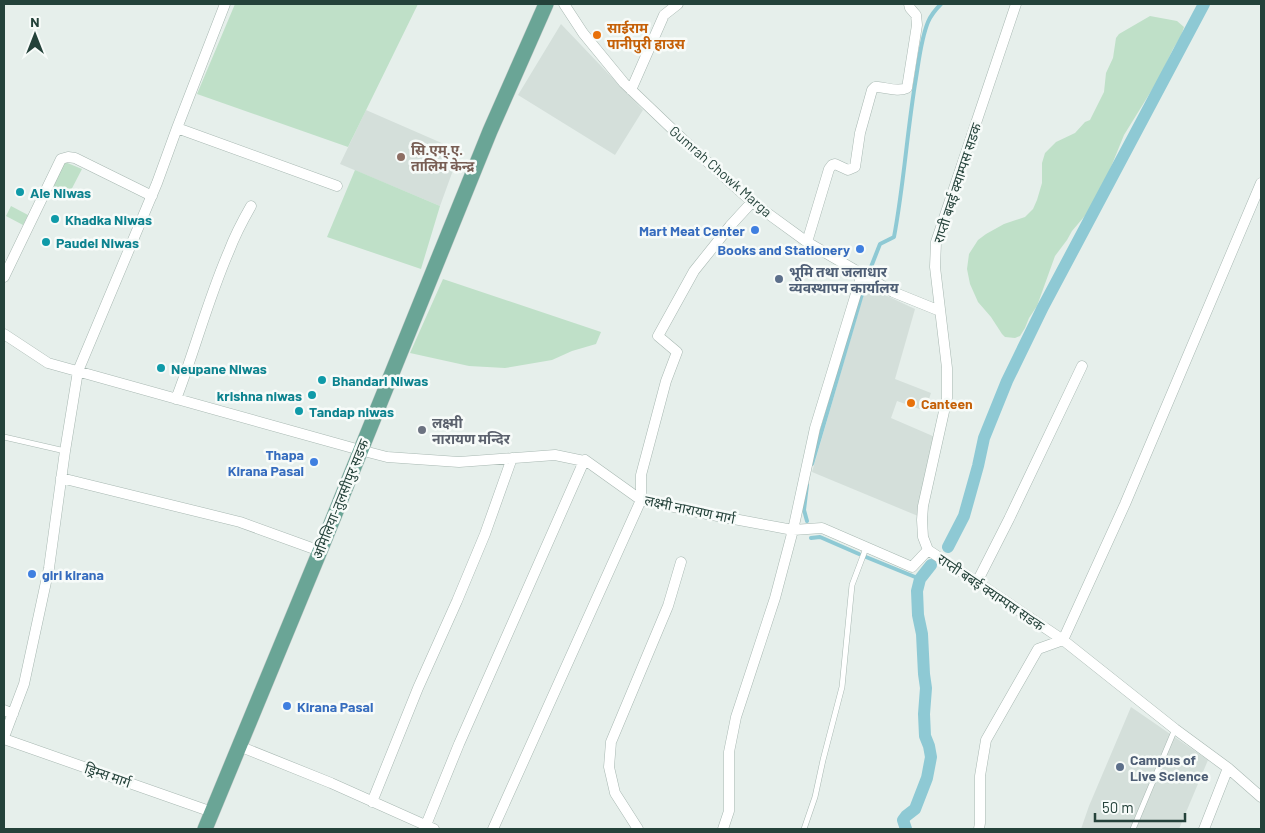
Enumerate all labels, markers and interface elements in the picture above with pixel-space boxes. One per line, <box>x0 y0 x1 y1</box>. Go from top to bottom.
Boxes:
north arrow <box>10 10 60 60</box>
text: N <box>30 13 40 30</box>
place label: साईराम पानीपुरी हाउस <box>607 19 685 54</box>
marker: साईराम पानीपुरी हाउस <box>591 29 603 41</box>
street label: राप्ती बबई क्याम्पस सडक <box>930 121 985 245</box>
street label: Gumrah Chowk Marga <box>666 122 776 220</box>
place label: सि.एम्.ए. तालिम केन्द्र <box>411 141 475 174</box>
marker: सि.एम्.ए. तालिम केन्द्र <box>395 151 407 163</box>
place label: Ale Niwas <box>30 184 91 201</box>
marker: Ale Niwas <box>14 186 26 198</box>
place label: Khadka Niwas <box>65 211 152 228</box>
marker: Khadka Niwas <box>49 213 61 225</box>
place label: Mart Meat Center <box>639 222 746 239</box>
marker: Mart Meat Center <box>749 224 761 236</box>
place label: Paudel Niwas <box>56 234 139 251</box>
marker: Paudel Niwas <box>40 236 52 248</box>
place label: Books and Stationery <box>717 241 850 258</box>
marker: Books and Stationery <box>854 243 866 255</box>
place label: भूमि तथा जलाधार व्यवस्थापन कार्यालय <box>788 263 900 296</box>
marker: भूमि तथा जलाधार व्यवस्थापन कार्यालय <box>773 273 785 285</box>
place label: Neupane Niwas <box>171 360 267 377</box>
marker: Neupane Niwas <box>155 362 167 374</box>
place label: Bhandari Niwas <box>332 372 428 389</box>
marker: Bhandari Niwas <box>316 374 328 386</box>
place label: krishna niwas <box>217 387 302 404</box>
marker: krishna niwas <box>306 389 318 401</box>
place label: Canteen <box>921 395 973 412</box>
marker: Canteen <box>905 397 917 409</box>
place label: Tandap niwas <box>309 403 394 420</box>
marker: Tandap niwas <box>293 405 305 417</box>
place label: लक्ष्मी नारायण मन्दिर <box>432 414 511 447</box>
marker: लक्ष्मी नारायण मन्दिर <box>416 424 428 436</box>
street label: अमिलिया-तुलसीपुर सडक <box>308 436 374 562</box>
place label: Thapa Kirana Pasal <box>228 446 304 479</box>
marker: Thapa Kirana Pasal <box>308 456 320 468</box>
street label: लक्ष्मी नारायण मार्ग <box>643 491 738 527</box>
street label: राप्ती बबई क्याम्पस सडक <box>934 550 1048 634</box>
place label: giri kirana <box>42 566 104 583</box>
marker: giri kirana <box>26 568 38 580</box>
place label: Kirana Pasal <box>297 698 373 715</box>
marker: Kirana Pasal <box>281 700 293 712</box>
place label: Campus of Live Science <box>1130 751 1209 784</box>
street label: ड्रिम्स मार्ग <box>82 759 134 792</box>
marker: Campus of Live Science <box>1114 761 1126 773</box>
scale bar <box>1095 790 1185 822</box>
text: 50 m <box>1102 798 1134 816</box>

